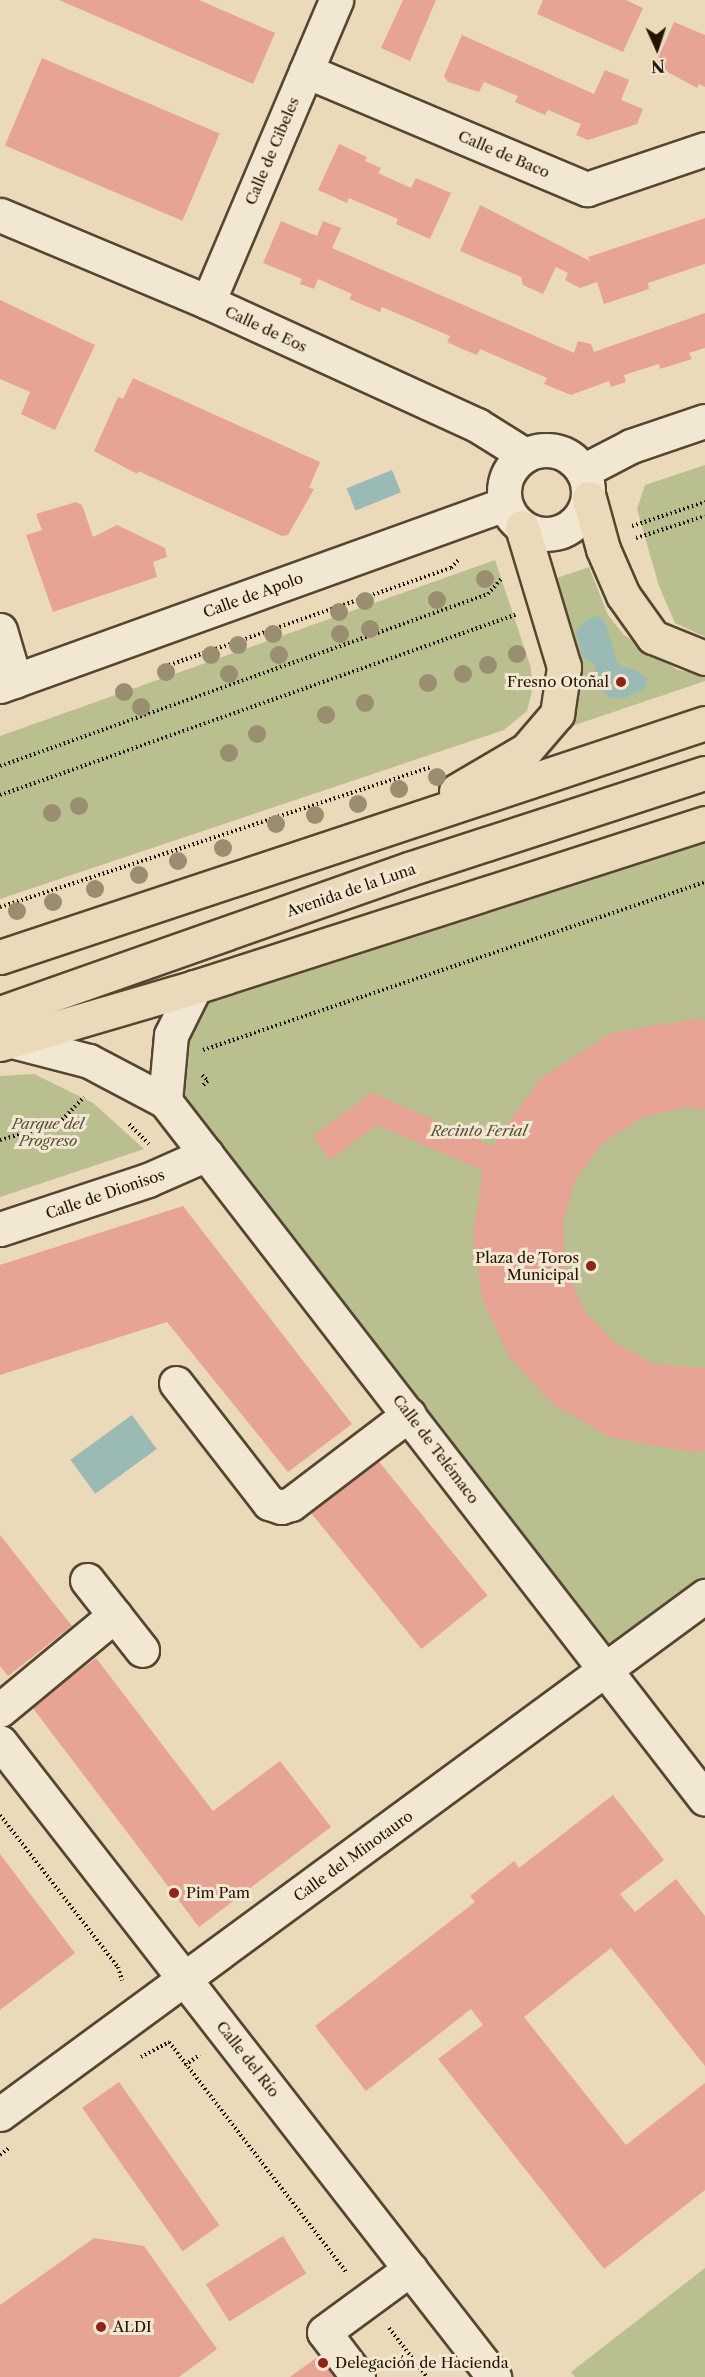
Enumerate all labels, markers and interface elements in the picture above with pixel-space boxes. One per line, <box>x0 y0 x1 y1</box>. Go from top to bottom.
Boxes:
north arrow <box>627 18 687 78</box>
text: N <box>650 56 665 76</box>
street label: Calle de Cibeles <box>241 94 303 208</box>
street label: Calle de Baco <box>455 127 553 181</box>
street label: Calle de Eos <box>222 302 310 356</box>
street label: Calle de Apolo <box>200 568 306 622</box>
place label: Fresno Otoñal <box>507 673 609 691</box>
marker: Fresno Otoñal <box>614 675 628 689</box>
street label: Avenida de la Luna <box>284 859 418 921</box>
park label: Parque del Progreso <box>12 1114 84 1149</box>
park label: Recinto Ferial <box>431 1122 527 1140</box>
street label: Calle de Dionisos <box>43 1165 167 1223</box>
place label: Plaza de Toros Municipal <box>475 1248 579 1283</box>
marker: Plaza de Toros Municipal <box>584 1259 598 1273</box>
street label: Calle de Telémaco <box>389 1391 483 1507</box>
street label: Calle del Minotauro <box>290 1807 416 1905</box>
place label: Pim Pam <box>186 1884 250 1902</box>
marker: Pim Pam <box>167 1886 181 1900</box>
street label: Calle del Río <box>213 2017 283 2101</box>
place label: ALDI <box>113 2318 152 2336</box>
marker: ALDI <box>94 2320 108 2334</box>
place label: Delegación de Hacienda <box>335 2354 509 2372</box>
marker: Delegación de Hacienda <box>316 2356 330 2370</box>

